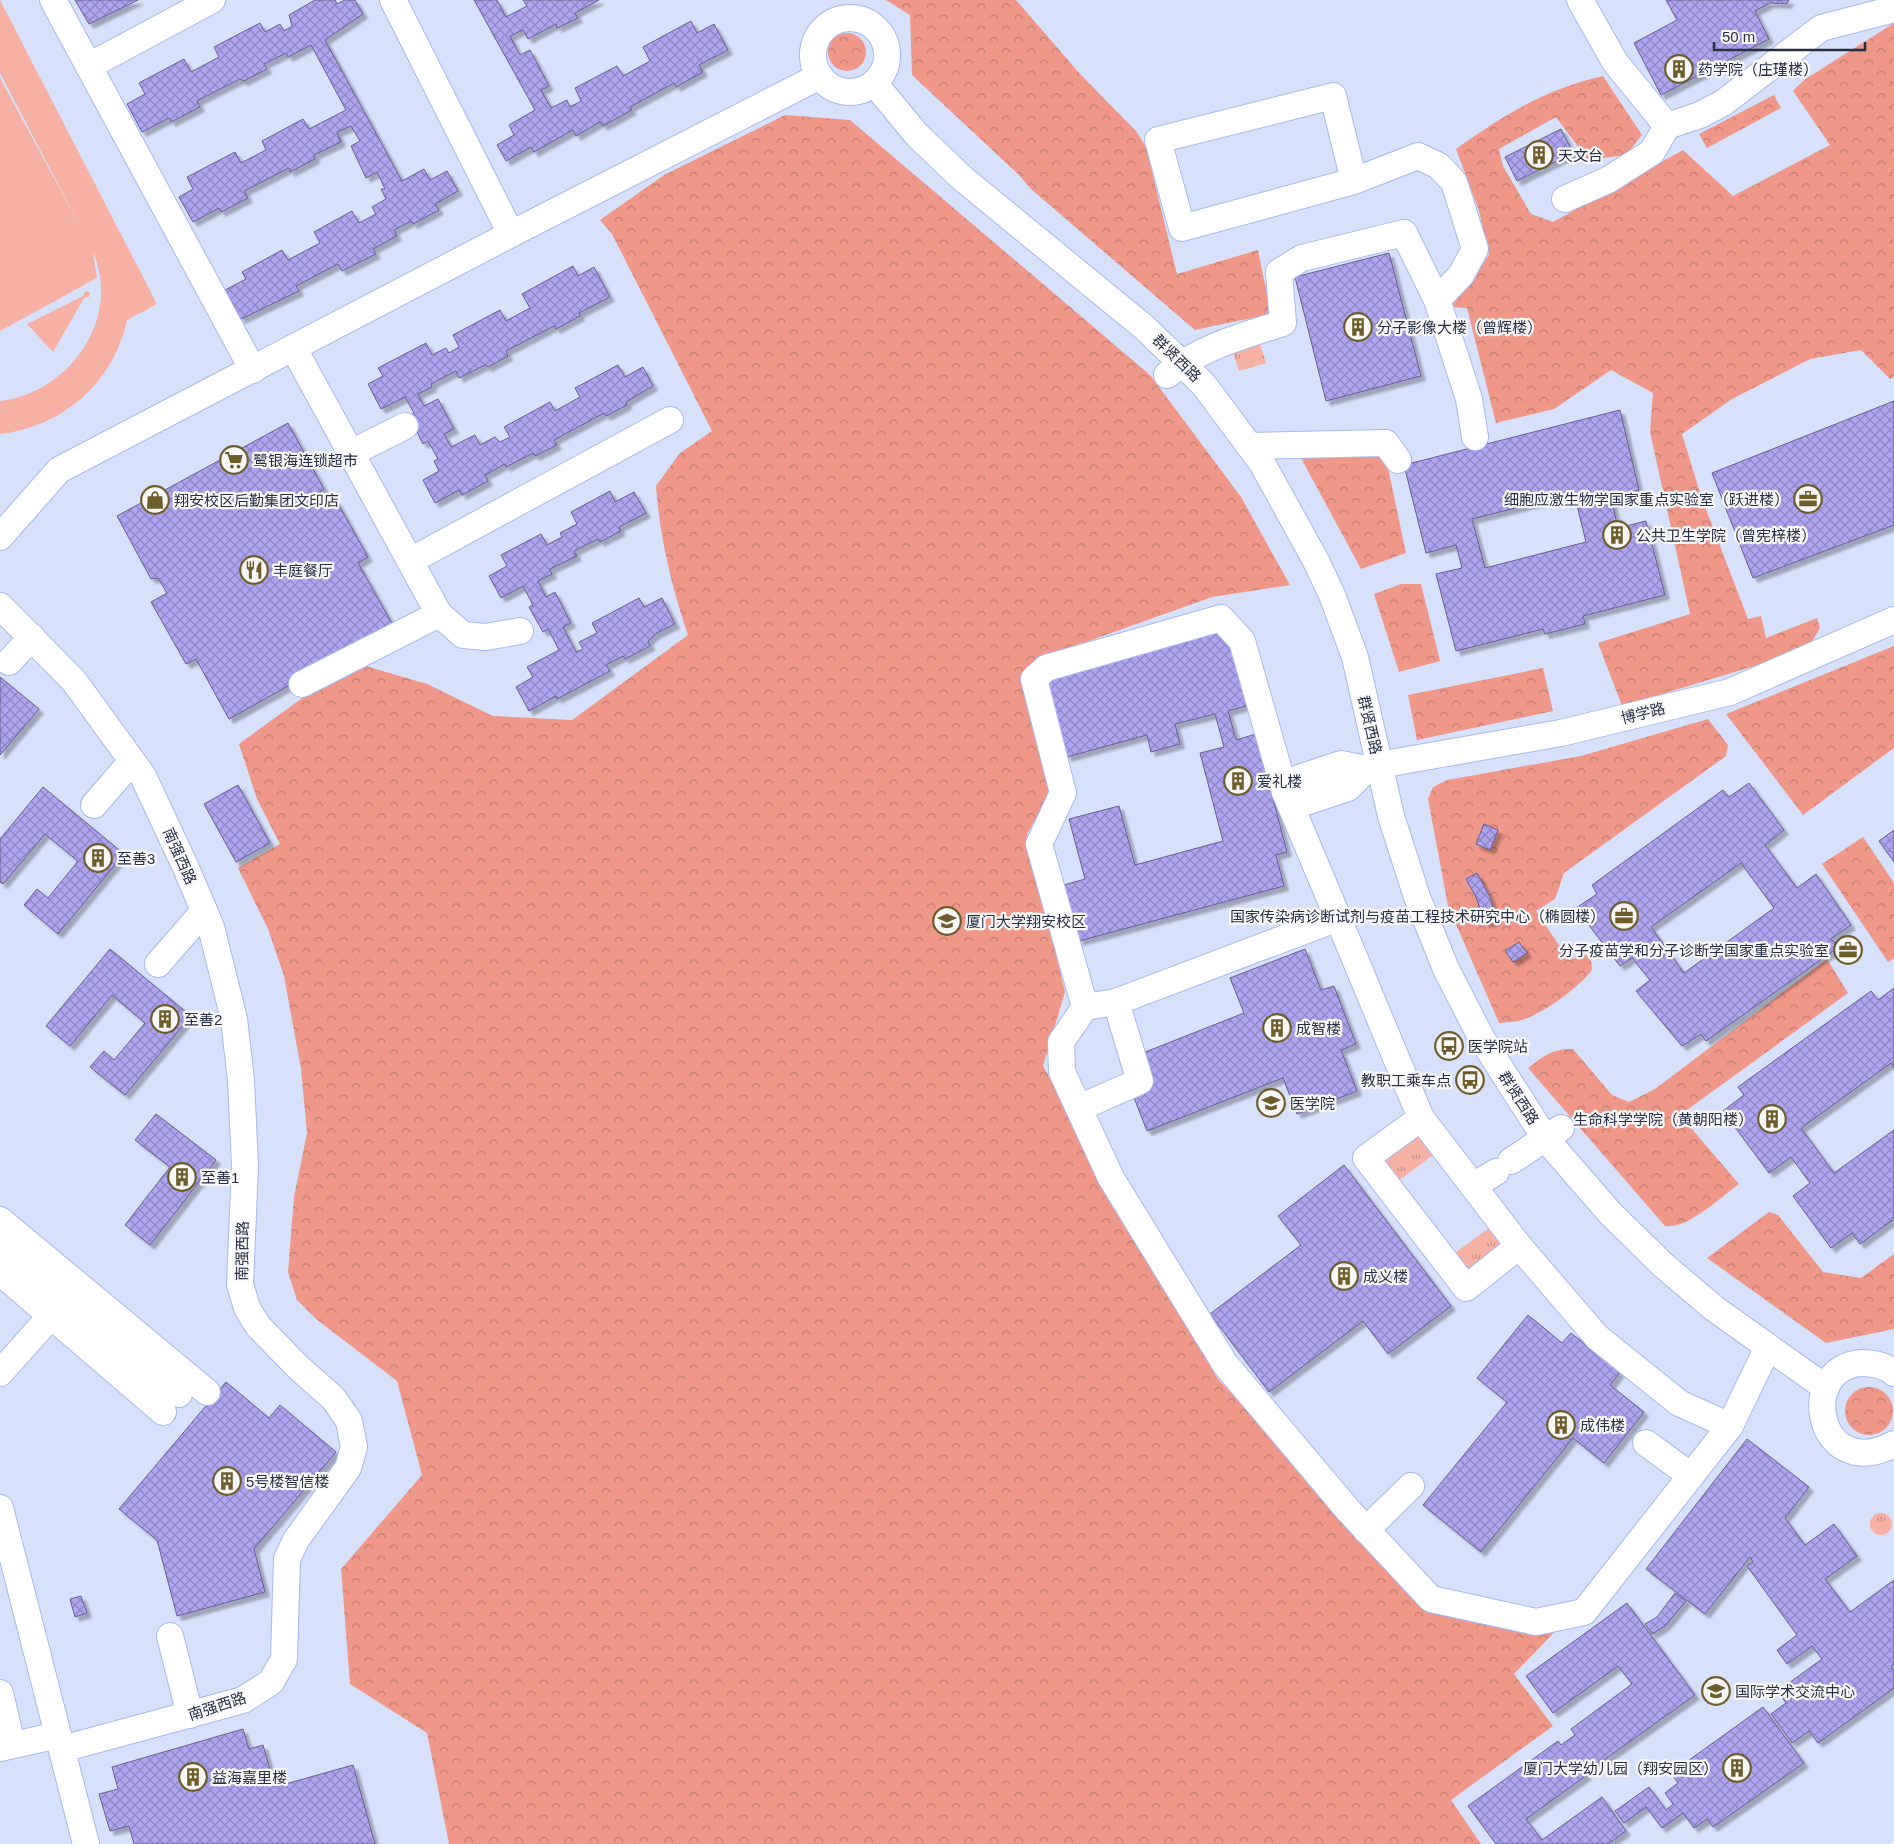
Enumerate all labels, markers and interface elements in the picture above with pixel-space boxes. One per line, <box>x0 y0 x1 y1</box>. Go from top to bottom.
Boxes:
scale bar <box>1714 20 1865 52</box>
text: 50 m <box>1722 28 1755 45</box>
building icon: 药学院（庄瑾楼） <box>1664 54 1694 84</box>
place label: 药学院（庄瑾楼） <box>1698 61 1818 78</box>
building icon: 天文台 <box>1524 140 1554 170</box>
place label: 天文台 <box>1558 147 1603 164</box>
building icon: 分子影像大楼（曾辉楼） <box>1343 312 1373 342</box>
place label: 分子影像大楼（曾辉楼） <box>1377 319 1542 336</box>
street label: 群贤西路 <box>1150 331 1204 385</box>
supermarket icon: 鹭银海连锁超市 <box>219 445 249 475</box>
place label: 鹭银海连锁超市 <box>253 452 358 469</box>
office icon: 细胞应激生物学国家重点实验室（跃进楼） <box>1793 484 1823 514</box>
shop icon: 翔安校区后勤集团文印店 <box>140 485 170 515</box>
place label: 细胞应激生物学国家重点实验室（跃进楼） <box>1504 491 1789 508</box>
place label: 翔安校区后勤集团文印店 <box>174 492 339 509</box>
building icon: 公共卫生学院（曾宪梓楼） <box>1602 520 1632 550</box>
place label: 公共卫生学院（曾宪梓楼） <box>1636 527 1816 544</box>
restaurant icon: 丰庭餐厅 <box>239 555 269 585</box>
place label: 丰庭餐厅 <box>273 562 333 579</box>
street label: 群贤西路 <box>1355 694 1385 756</box>
street label: 博学路 <box>1619 699 1667 727</box>
building icon: 爱礼楼 <box>1223 766 1253 796</box>
place label: 爱礼楼 <box>1257 773 1302 790</box>
street label: 南强西路 <box>160 825 200 887</box>
building icon: 至善3 <box>83 843 113 873</box>
place label: 至善3 <box>117 850 155 867</box>
office icon: 国家传染病诊断试剂与疫苗工程技术研究中心（椭圆楼） <box>1609 901 1639 931</box>
school or university icon: 厦门大学翔安校区 <box>932 906 962 936</box>
place label: 国家传染病诊断试剂与疫苗工程技术研究中心（椭圆楼） <box>1230 908 1605 925</box>
place label: 厦门大学翔安校区 <box>966 913 1086 930</box>
office icon: 分子疫苗学和分子诊断学国家重点实验室 <box>1833 935 1863 965</box>
place label: 分子疫苗学和分子诊断学国家重点实验室 <box>1559 942 1829 959</box>
building icon: 至善2 <box>150 1004 180 1034</box>
place label: 至善2 <box>184 1011 222 1028</box>
building icon: 成智楼 <box>1262 1013 1292 1043</box>
place label: 成智楼 <box>1296 1020 1341 1037</box>
bus stop icon: 医学院站 <box>1434 1031 1464 1061</box>
place label: 医学院站 <box>1468 1038 1528 1055</box>
bus stop icon: 教职工乘车点 <box>1455 1065 1485 1095</box>
street label: 群贤西路 <box>1496 1068 1542 1128</box>
place label: 教职工乘车点 <box>1361 1072 1451 1089</box>
school or university icon: 医学院 <box>1256 1088 1286 1118</box>
place label: 医学院 <box>1290 1095 1335 1112</box>
building icon: 生命科学学院（黄朝阳楼） <box>1757 1104 1787 1134</box>
place label: 生命科学学院（黄朝阳楼） <box>1573 1111 1753 1128</box>
building icon: 至善1 <box>167 1162 197 1192</box>
place label: 至善1 <box>201 1169 239 1186</box>
street label: 南强西路 <box>233 1221 251 1281</box>
building icon: 成义楼 <box>1329 1261 1359 1291</box>
place label: 成义楼 <box>1363 1268 1408 1285</box>
building icon: 成伟楼 <box>1546 1410 1576 1440</box>
place label: 成伟楼 <box>1580 1417 1625 1434</box>
building icon: 5号楼智信楼 <box>212 1466 242 1496</box>
place label: 5号楼智信楼 <box>246 1473 329 1490</box>
school or university icon: 国际学术交流中心 <box>1701 1676 1731 1706</box>
place label: 国际学术交流中心 <box>1735 1683 1855 1700</box>
street label: 南强西路 <box>186 1689 248 1723</box>
building icon: 厦门大学幼儿园（翔安园区） <box>1722 1753 1752 1783</box>
place label: 厦门大学幼儿园（翔安园区） <box>1523 1760 1718 1777</box>
building icon: 益海嘉里楼 <box>178 1762 208 1792</box>
place label: 益海嘉里楼 <box>212 1769 287 1786</box>

